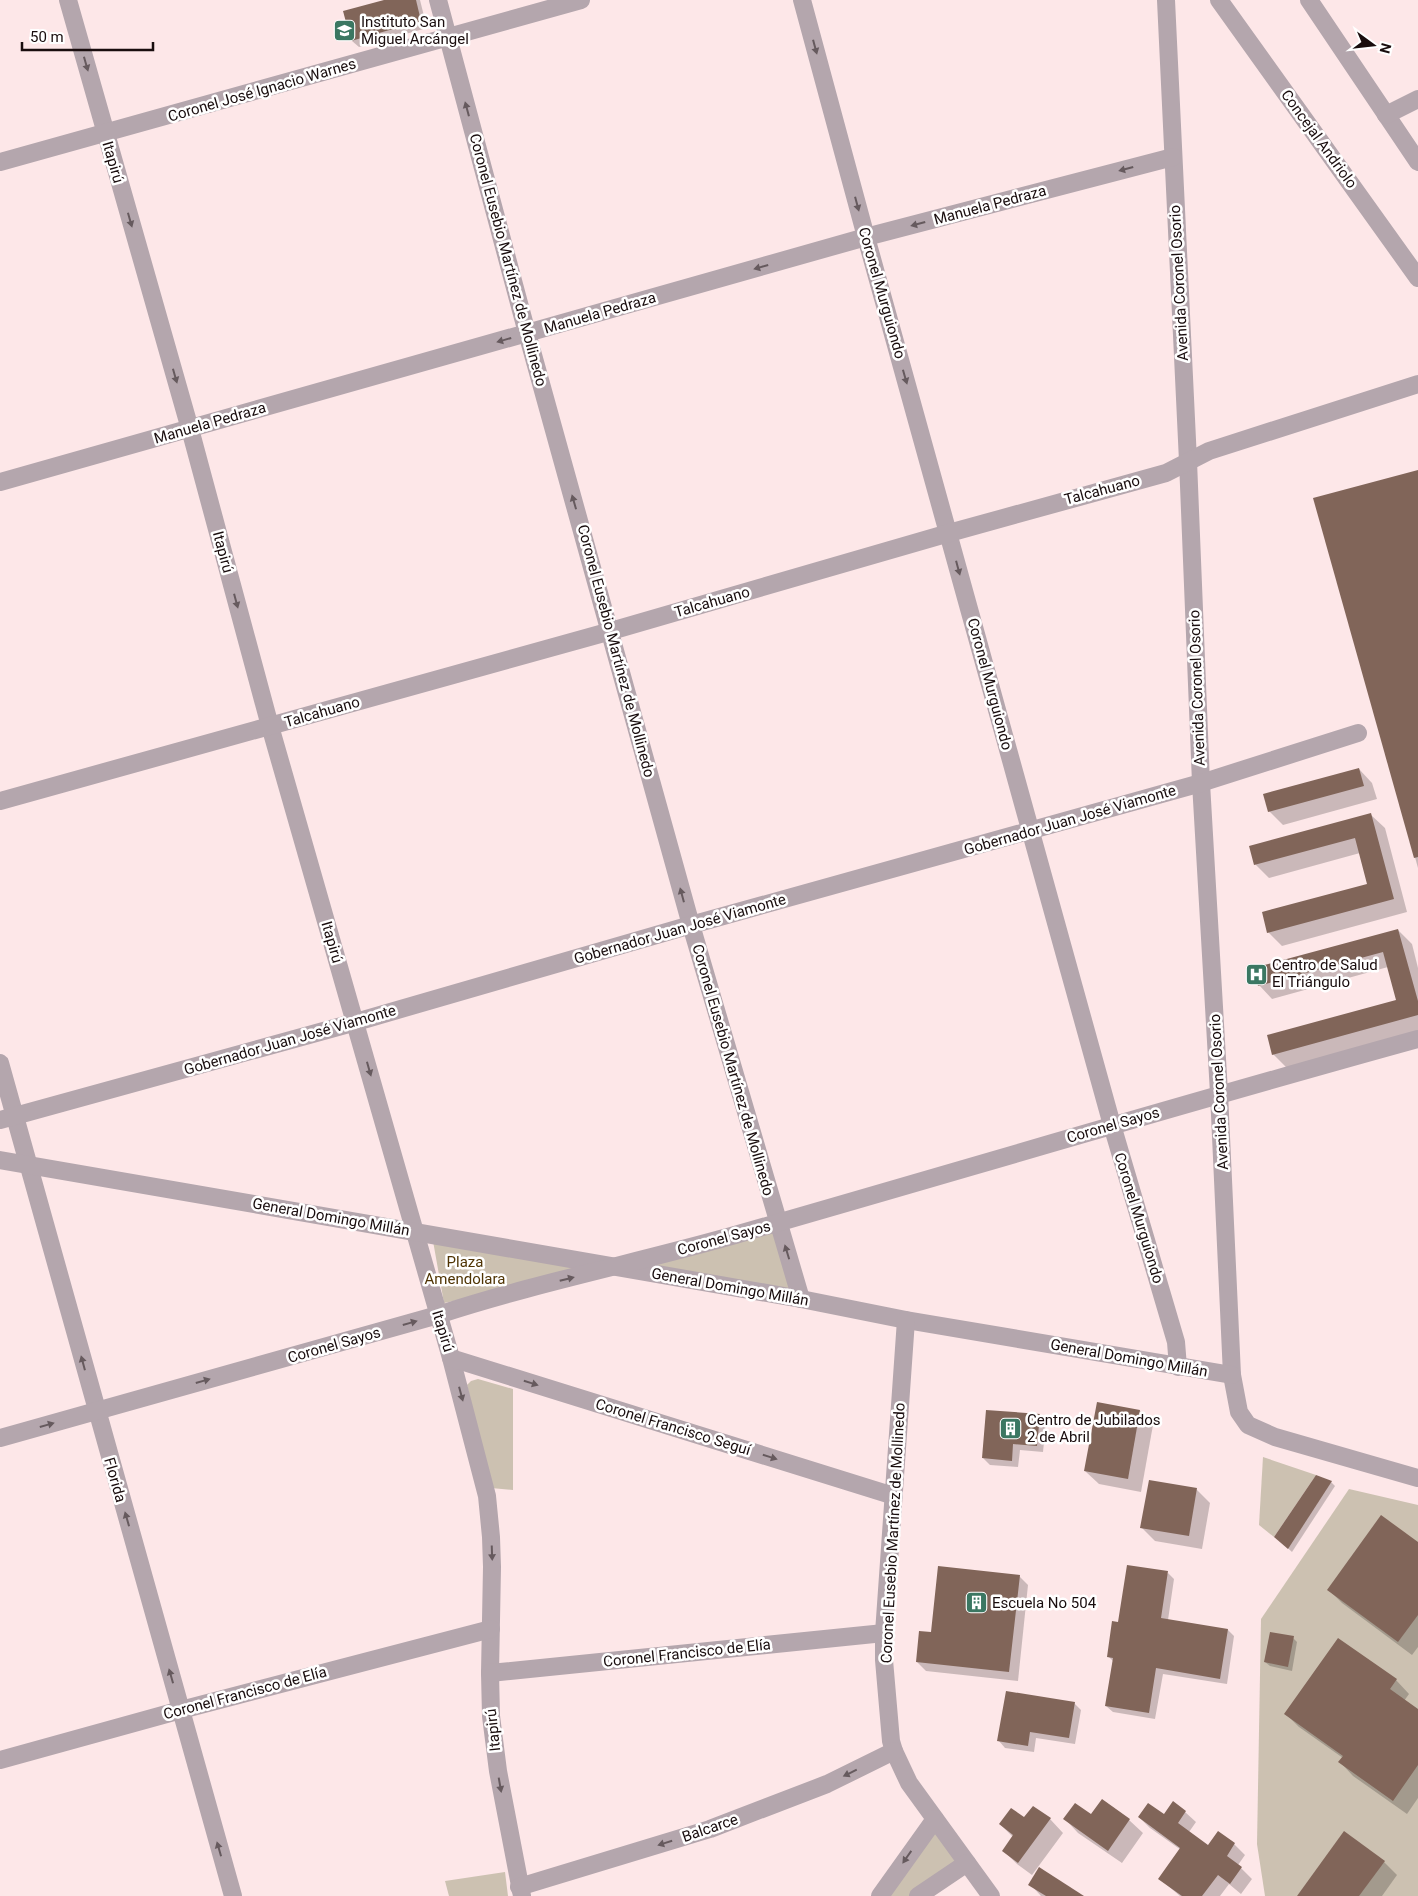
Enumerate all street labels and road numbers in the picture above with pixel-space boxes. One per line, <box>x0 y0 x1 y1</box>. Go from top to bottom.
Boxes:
street label: Coronel José Ignacio Warnes <box>166 55 358 125</box>
street label: Concejal Andriolo <box>1277 86 1361 192</box>
street label: Coronel Eusebio Martínez de Mollinedo <box>466 132 550 388</box>
street label: Itapirú <box>98 139 128 185</box>
street label: Manuela Pedraza <box>932 181 1048 229</box>
street label: Avenida Coronel Osorio <box>1166 205 1192 361</box>
street label: Coronel Murguiondo <box>855 225 909 361</box>
street label: Manuela Pedraza <box>542 288 658 338</box>
street label: Manuela Pedraza <box>152 398 268 448</box>
street label: Talcahuano <box>1062 471 1142 509</box>
street label: Coronel Eusebio Martínez de Mollinedo <box>574 523 658 779</box>
street label: Itapirú <box>209 529 237 575</box>
street label: Talcahuano <box>672 583 752 621</box>
street label: Avenida Coronel Osorio <box>1185 610 1209 766</box>
street label: Coronel Murguiondo <box>964 616 1016 752</box>
street label: Talcahuano <box>282 693 362 731</box>
street label: Gobernador Juan José Viamonte <box>962 781 1178 859</box>
street label: Gobernador Juan José Viamonte <box>572 890 788 968</box>
street label: Itapirú <box>317 919 347 965</box>
street label: Coronel Eusebio Martínez de Mollinedo <box>688 942 778 1198</box>
street label: Gobernador Juan José Viamonte <box>182 1001 398 1079</box>
street label: Avenida Coronel Osorio <box>1206 1014 1232 1170</box>
street label: Coronel Sayos <box>1065 1103 1161 1147</box>
street label: Coronel Murguiondo <box>1111 1150 1167 1286</box>
street label: General Domingo Millán <box>251 1194 411 1240</box>
street label: Coronel Sayos <box>675 1217 773 1259</box>
street label: General Domingo Millán <box>650 1264 810 1310</box>
street label: Itapirú <box>428 1308 458 1354</box>
street label: Coronel Sayos <box>286 1323 382 1367</box>
street label: General Domingo Millán <box>1049 1335 1209 1381</box>
street label: Coronel Francisco Seguí <box>593 1395 754 1460</box>
street label: Coronel Eusebio Martínez de Mollinedo <box>877 1402 909 1664</box>
street label: Florida <box>100 1455 130 1505</box>
street label: Coronel Francisco de Elía <box>602 1635 772 1671</box>
street label: Coronel Francisco de Elía <box>161 1663 329 1723</box>
street label: Itapirú <box>482 1708 504 1752</box>
street label: Balcarce <box>680 1810 740 1846</box>

